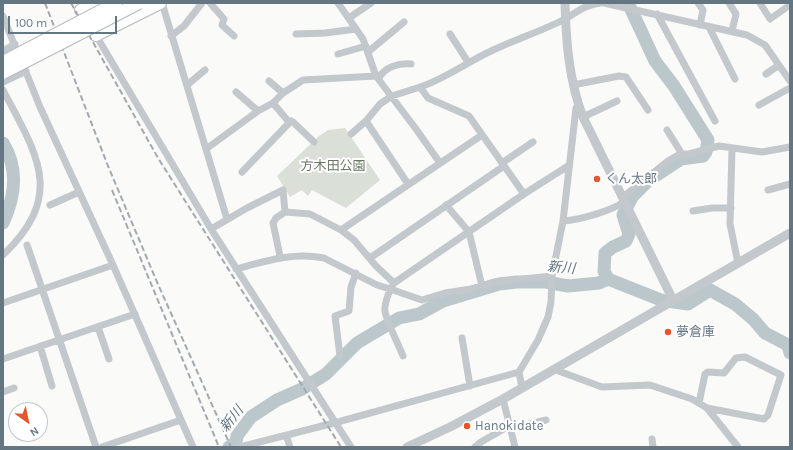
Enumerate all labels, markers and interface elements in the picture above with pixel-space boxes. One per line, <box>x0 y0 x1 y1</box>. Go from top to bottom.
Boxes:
scale bar <box>10 8 119 34</box>
text: 100 m <box>15 16 47 30</box>
park label: 方木田公園 <box>301 158 365 174</box>
place label: くん太郎 <box>605 171 657 187</box>
marker: くん太郎 <box>592 174 602 184</box>
water label: 新川 <box>546 258 576 278</box>
place label: 夢倉庫 <box>676 324 715 340</box>
marker: 夢倉庫 <box>663 327 673 337</box>
north arrow <box>8 402 48 442</box>
water label: 新川 <box>217 403 247 435</box>
place label: Hanokidate <box>475 418 543 434</box>
marker: Hanokidate <box>462 421 472 431</box>
text: N <box>27 424 41 439</box>

